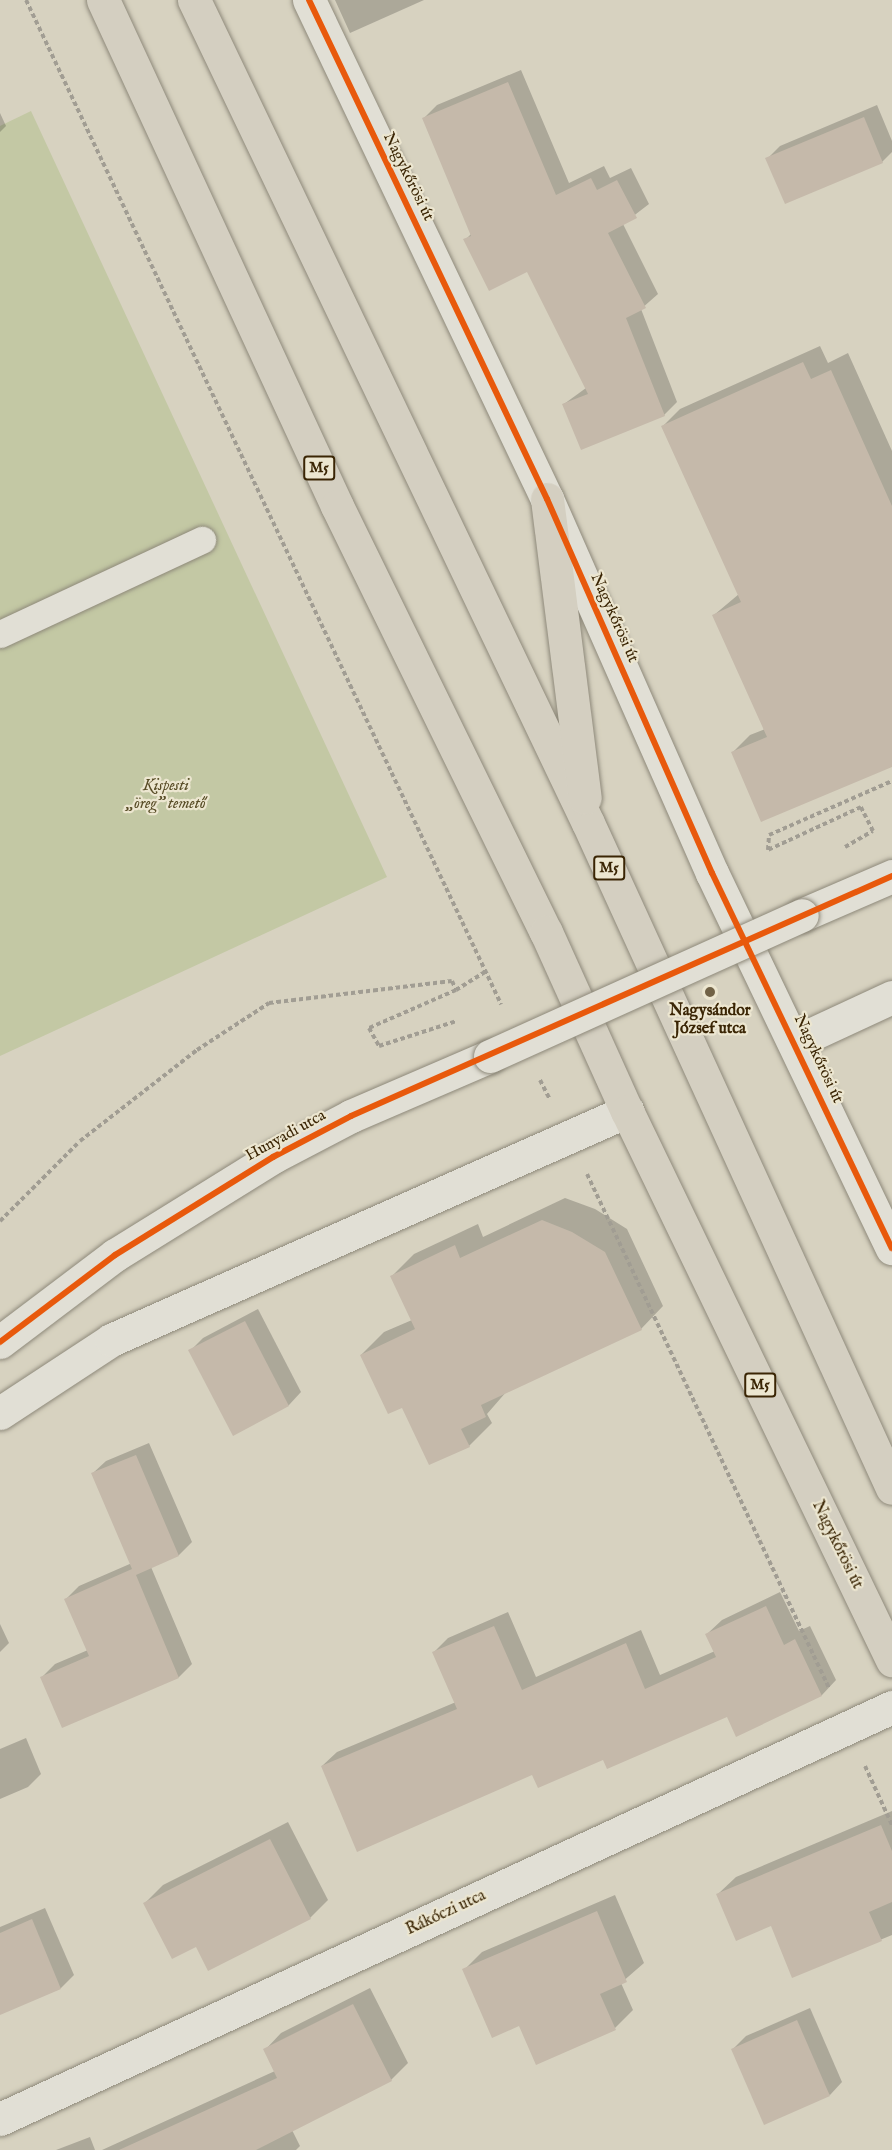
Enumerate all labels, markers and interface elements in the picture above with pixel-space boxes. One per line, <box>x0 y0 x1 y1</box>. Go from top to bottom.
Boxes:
street label: Nagykőrösi út <box>378 130 438 224</box>
road number: M5 <box>302 456 336 480</box>
street label: Nagykőrösi út <box>586 570 642 666</box>
park label: Kispesti „öreg” temető <box>126 776 206 814</box>
road number: M5 <box>592 856 626 880</box>
marker: Nagysándor József utca <box>703 985 717 999</box>
place label: Nagysándor József utca <box>669 1001 751 1039</box>
street label: Nagykőrösi út <box>789 1012 847 1106</box>
street label: Hunyadi utca <box>243 1106 329 1166</box>
road number: M5 <box>744 1373 777 1397</box>
street label: Nagykőrösi út <box>807 1498 867 1592</box>
street label: Rákóczi utca <box>403 1886 489 1940</box>

